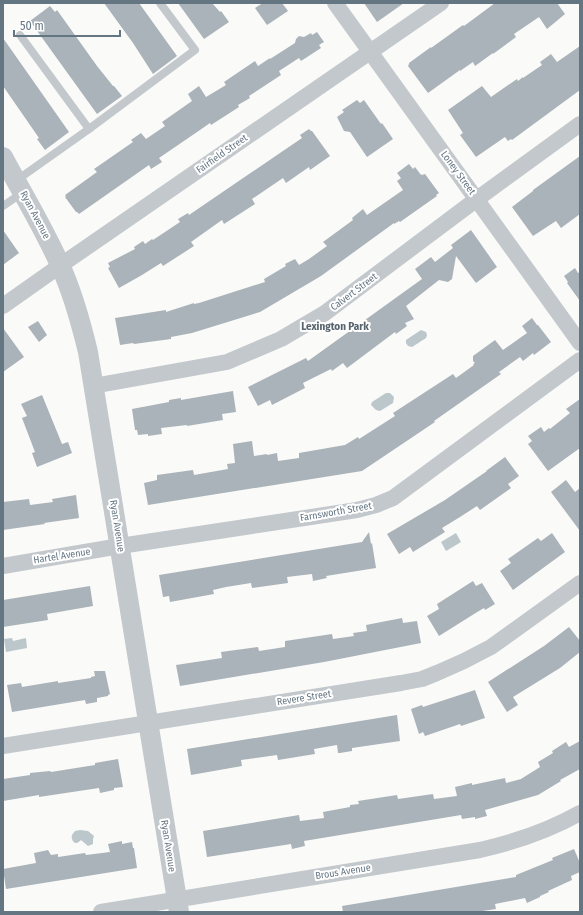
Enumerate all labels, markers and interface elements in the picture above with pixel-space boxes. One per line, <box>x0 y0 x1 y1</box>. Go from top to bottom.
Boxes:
scale bar <box>14 12 120 38</box>
text: 50 m <box>20 19 44 33</box>
street label: Fairfield Street <box>194 132 251 176</box>
street label: Loney Street <box>438 149 478 198</box>
street label: Ryan Avenue <box>17 189 53 241</box>
street label: Calvert Street <box>328 270 380 313</box>
district label: Lexington Park <box>301 320 369 333</box>
street label: Ryan Avenue <box>107 499 127 553</box>
street label: Farnsworth Street <box>299 500 373 524</box>
street label: Hartel Avenue <box>33 546 91 566</box>
street label: Revere Street <box>276 688 333 708</box>
street label: Ryan Avenue <box>158 819 178 873</box>
street label: Brous Avenue <box>314 862 372 882</box>

